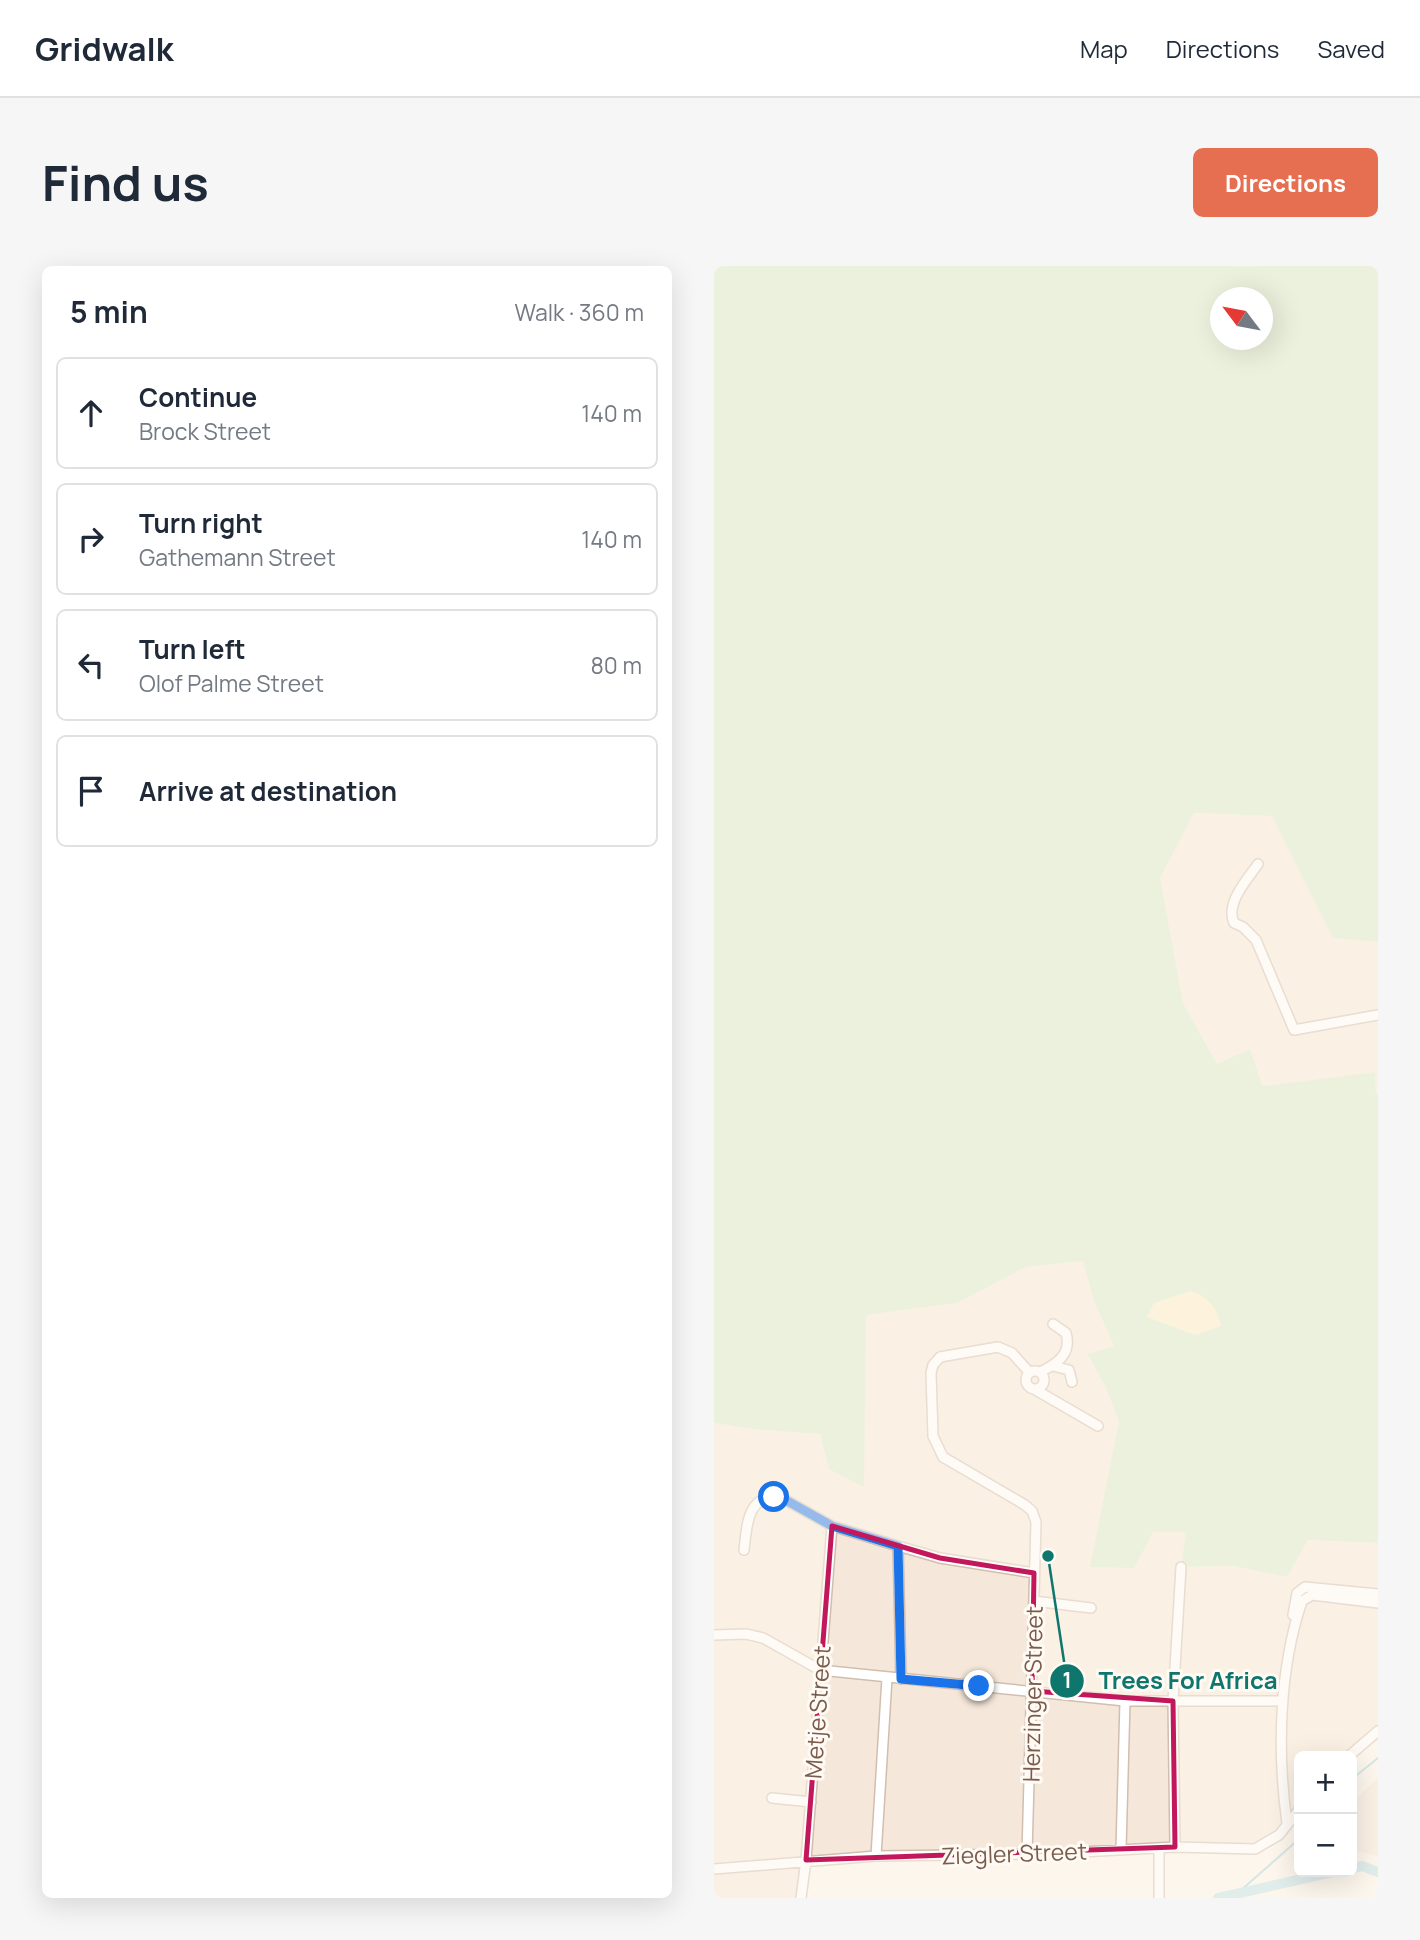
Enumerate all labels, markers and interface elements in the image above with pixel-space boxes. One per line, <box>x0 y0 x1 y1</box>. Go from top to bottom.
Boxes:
text: Gridwalk <box>35 26 173 71</box>
text: Map <box>1080 32 1128 65</box>
text: Directions <box>1166 32 1279 65</box>
text: Saved <box>1317 32 1385 65</box>
button: Directions <box>1193 148 1378 217</box>
text: Find us <box>42 149 209 216</box>
north arrow <box>1210 287 1273 350</box>
text: 5 min <box>70 291 148 332</box>
text: Walk · 360 m <box>514 296 644 328</box>
text: Continue <box>139 379 257 415</box>
icon: ahead <box>72 394 110 432</box>
text: 140 m <box>581 397 642 429</box>
text: Brock Street <box>139 415 271 447</box>
text: Turn right <box>139 505 263 541</box>
icon: right <box>72 520 110 558</box>
text: 140 m <box>581 523 642 555</box>
text: Gathemann Street <box>139 541 336 573</box>
text: Turn left <box>139 631 246 667</box>
icon: left <box>72 646 110 684</box>
text: 80 m <box>591 649 642 681</box>
text: Olof Palme Street <box>139 667 324 699</box>
icon: arrive <box>72 772 110 810</box>
text: Arrive at destination <box>139 773 397 809</box>
route start <box>758 1481 789 1512</box>
street label: Herzinger Street <box>1014 1606 1050 1782</box>
street label: Metje Street <box>796 1644 838 1780</box>
callout: Trees For Africa <box>1049 1658 1291 1703</box>
text: Trees For Africa <box>1098 1663 1278 1696</box>
text: 1 <box>1062 1666 1072 1694</box>
route end <box>963 1670 994 1701</box>
map controls <box>1294 1751 1357 1877</box>
button: + <box>1294 1751 1357 1814</box>
button: − <box>1294 1814 1357 1877</box>
street label: Ziegler Street <box>941 1834 1087 1872</box>

